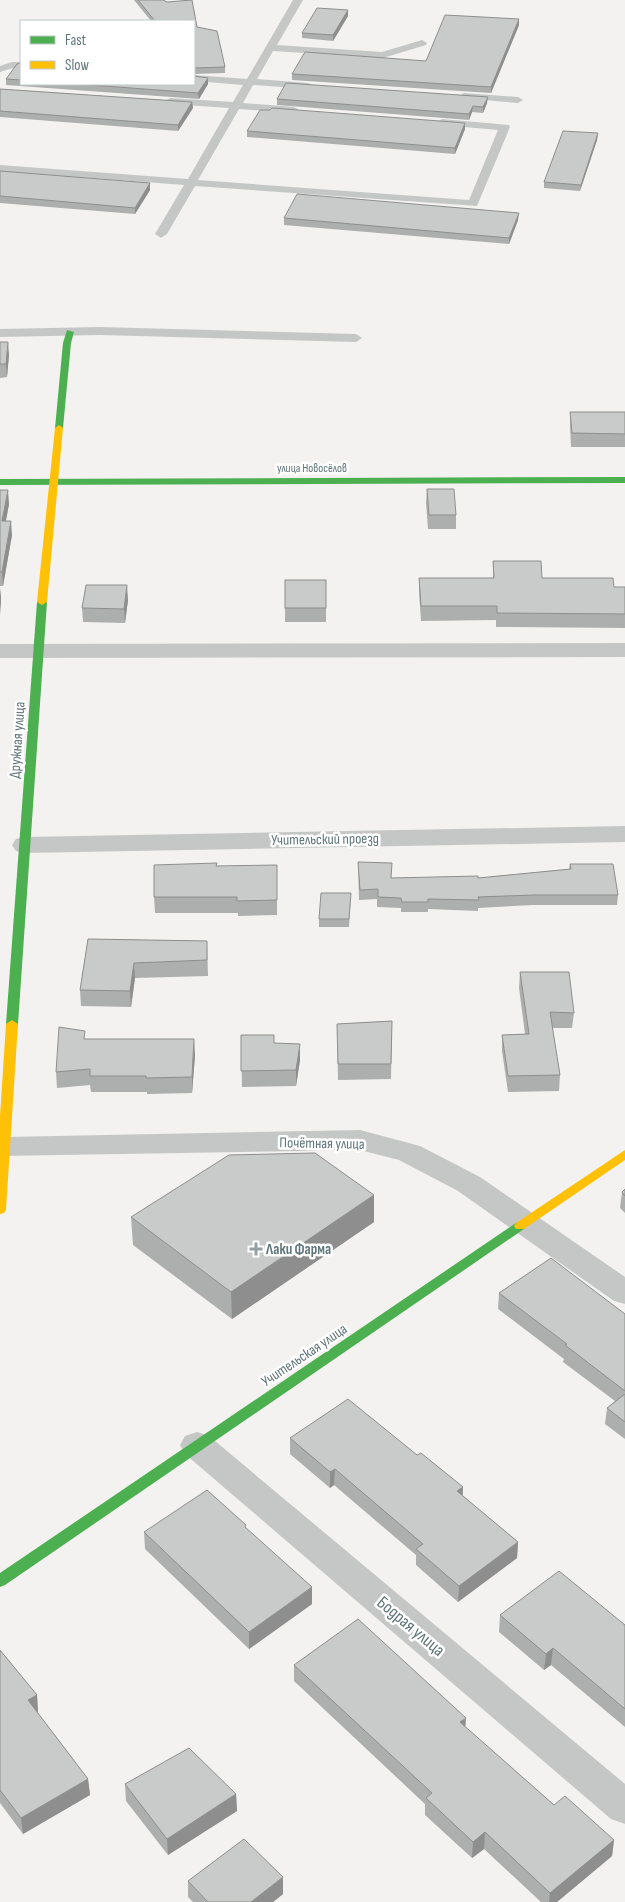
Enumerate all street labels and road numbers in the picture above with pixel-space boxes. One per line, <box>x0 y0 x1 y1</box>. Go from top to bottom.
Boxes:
street label: улица Новосёлов <box>277 461 347 476</box>
street label: Дружная улица <box>5 701 30 779</box>
street label: Учительский проезд <box>271 829 379 850</box>
street label: Почётная улица <box>279 1133 365 1154</box>
street label: Учительская улица <box>258 1320 351 1391</box>
street label: Бодрая улица <box>372 1592 449 1661</box>

